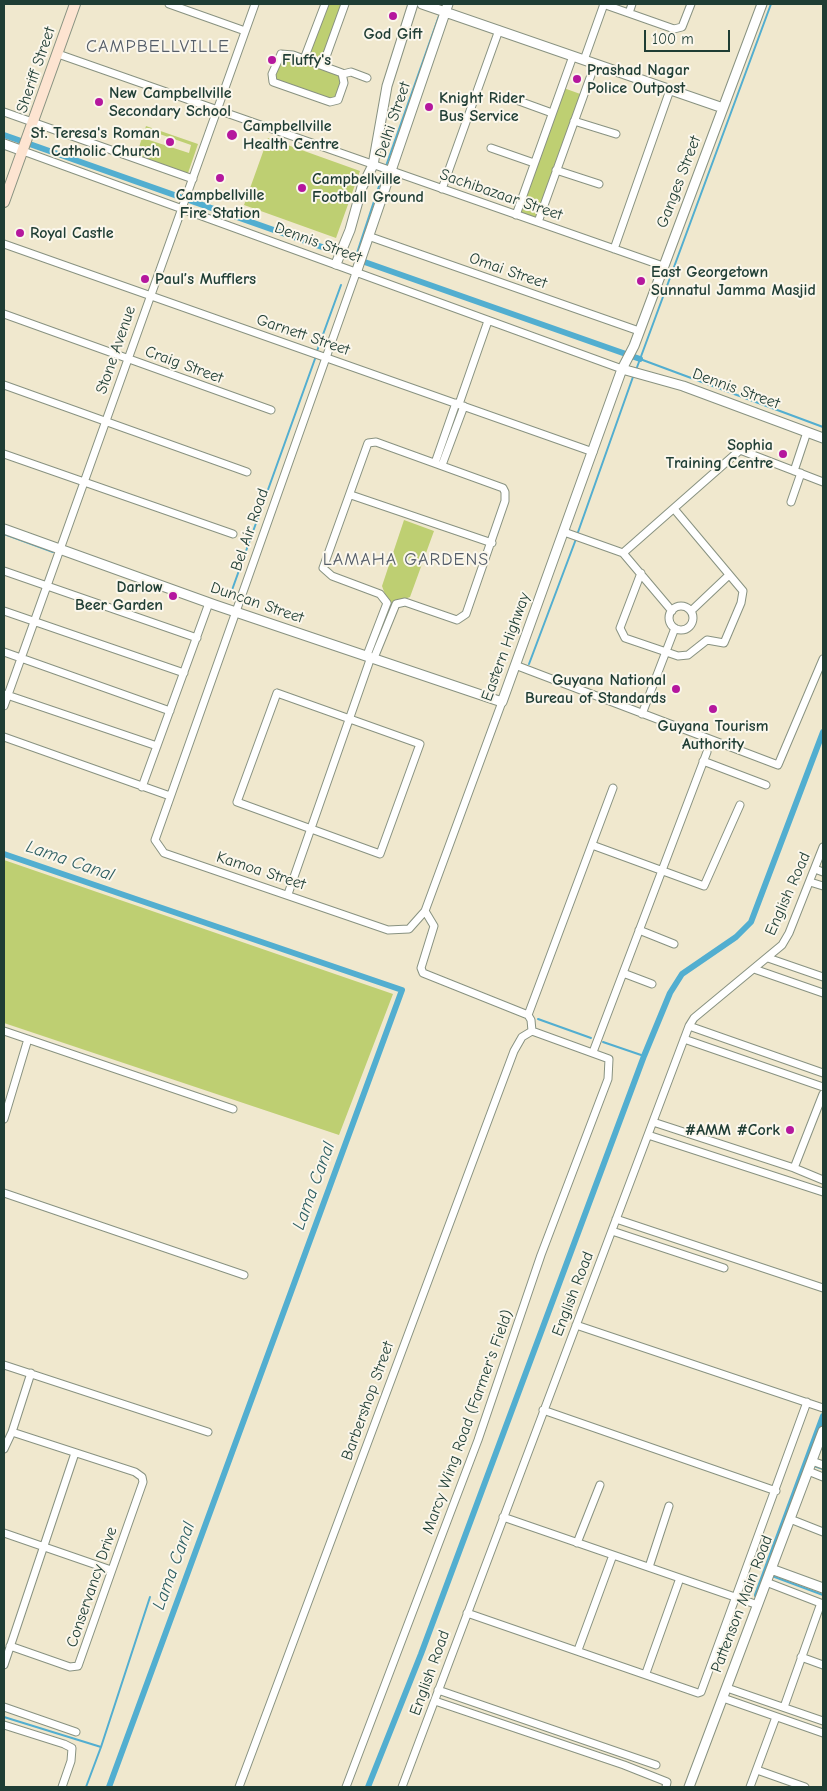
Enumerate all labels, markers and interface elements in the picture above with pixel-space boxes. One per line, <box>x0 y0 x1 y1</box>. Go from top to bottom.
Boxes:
marker: God Gift <box>387 10 399 22</box>
scale bar <box>647 20 733 52</box>
street label: Sheriff Street <box>12 24 60 116</box>
place label: God Gift <box>363 24 423 44</box>
text: 100 m <box>652 30 694 48</box>
district label: CAMPBELLVILLE <box>84 36 232 58</box>
place label: Fluffy's <box>282 50 331 70</box>
marker: Fluffy's <box>266 54 278 66</box>
place label: Prashad Nagar Police Outpost <box>587 60 689 98</box>
marker: Prashad Nagar Police Outpost <box>571 73 583 85</box>
street label: Delhi Street <box>371 79 415 161</box>
place label: New Campbellville Secondary School <box>109 83 232 121</box>
place label: Knight Rider Bus Service <box>439 88 525 126</box>
marker: New Campbellville Secondary School <box>93 96 105 108</box>
marker: Knight Rider Bus Service <box>423 101 435 113</box>
place label: Campbellville Health Centre <box>243 116 339 154</box>
place label: St. Teresa's Roman Catholic Church <box>31 123 160 161</box>
marker: Campbellville Health Centre <box>225 128 239 142</box>
street label: Ganges Street <box>653 133 705 231</box>
marker: St. Teresa's Roman Catholic Church <box>164 136 176 148</box>
street label: Sachibazaar Street <box>437 165 565 225</box>
place label: Campbellville Football Ground <box>312 169 424 207</box>
marker: Campbellville Fire Station <box>214 172 226 184</box>
marker: Campbellville Football Ground <box>296 182 308 194</box>
place label: Campbellville Fire Station <box>176 185 264 223</box>
street label: Dennis Street <box>272 218 364 268</box>
place label: Royal Castle <box>30 223 114 243</box>
marker: Royal Castle <box>14 227 26 239</box>
street label: Omai Street <box>467 249 549 293</box>
place label: East Georgetown Sunnatul Jamma Masjid <box>651 262 816 300</box>
place label: Paul’s Mufflers <box>155 269 256 289</box>
marker: Paul’s Mufflers <box>139 273 151 285</box>
marker: East Georgetown Sunnatul Jamma Masjid <box>635 275 647 287</box>
street label: Stone Avenue <box>92 303 140 397</box>
street label: Garnett Street <box>254 310 352 360</box>
street label: Craig Street <box>142 342 226 388</box>
street label: Dennis Street <box>690 364 782 414</box>
place label: Sophia Training Centre <box>666 435 773 473</box>
marker: Sophia Training Centre <box>777 448 789 460</box>
street label: Bel Air Road <box>227 486 273 574</box>
district label: LAMAHA GARDENS <box>321 549 491 571</box>
place label: Darlow Beer Garden <box>75 577 163 615</box>
street label: Duncan Street <box>208 578 306 628</box>
marker: Darlow Beer Garden <box>167 590 179 602</box>
street label: Eastern Highway <box>477 590 535 704</box>
place label: Guyana National Bureau of Standards <box>525 670 666 708</box>
marker: Guyana National Bureau of Standards <box>670 683 682 695</box>
marker: Guyana Tourism Authority <box>707 703 719 715</box>
place label: Guyana Tourism Authority <box>658 716 768 754</box>
water label: Lama Canal <box>23 836 117 886</box>
street label: Kamoa Street <box>214 848 308 894</box>
street label: English Road <box>761 849 815 939</box>
place label: #AMM #Cork <box>685 1120 780 1140</box>
marker: #AMM #Cork <box>784 1124 796 1136</box>
water label: Lama Canal <box>288 1139 340 1233</box>
street label: English Road <box>548 1249 598 1339</box>
street label: Marcy Wing Road (Farmer's Field) <box>418 1307 518 1537</box>
street label: Barbershop Street <box>338 1339 398 1463</box>
water label: Lama Canal <box>148 1519 200 1613</box>
street label: Conservancy Drive <box>62 1524 122 1650</box>
street label: Pattenson Main Road <box>707 1533 777 1675</box>
street label: English Road <box>406 1628 454 1718</box>

